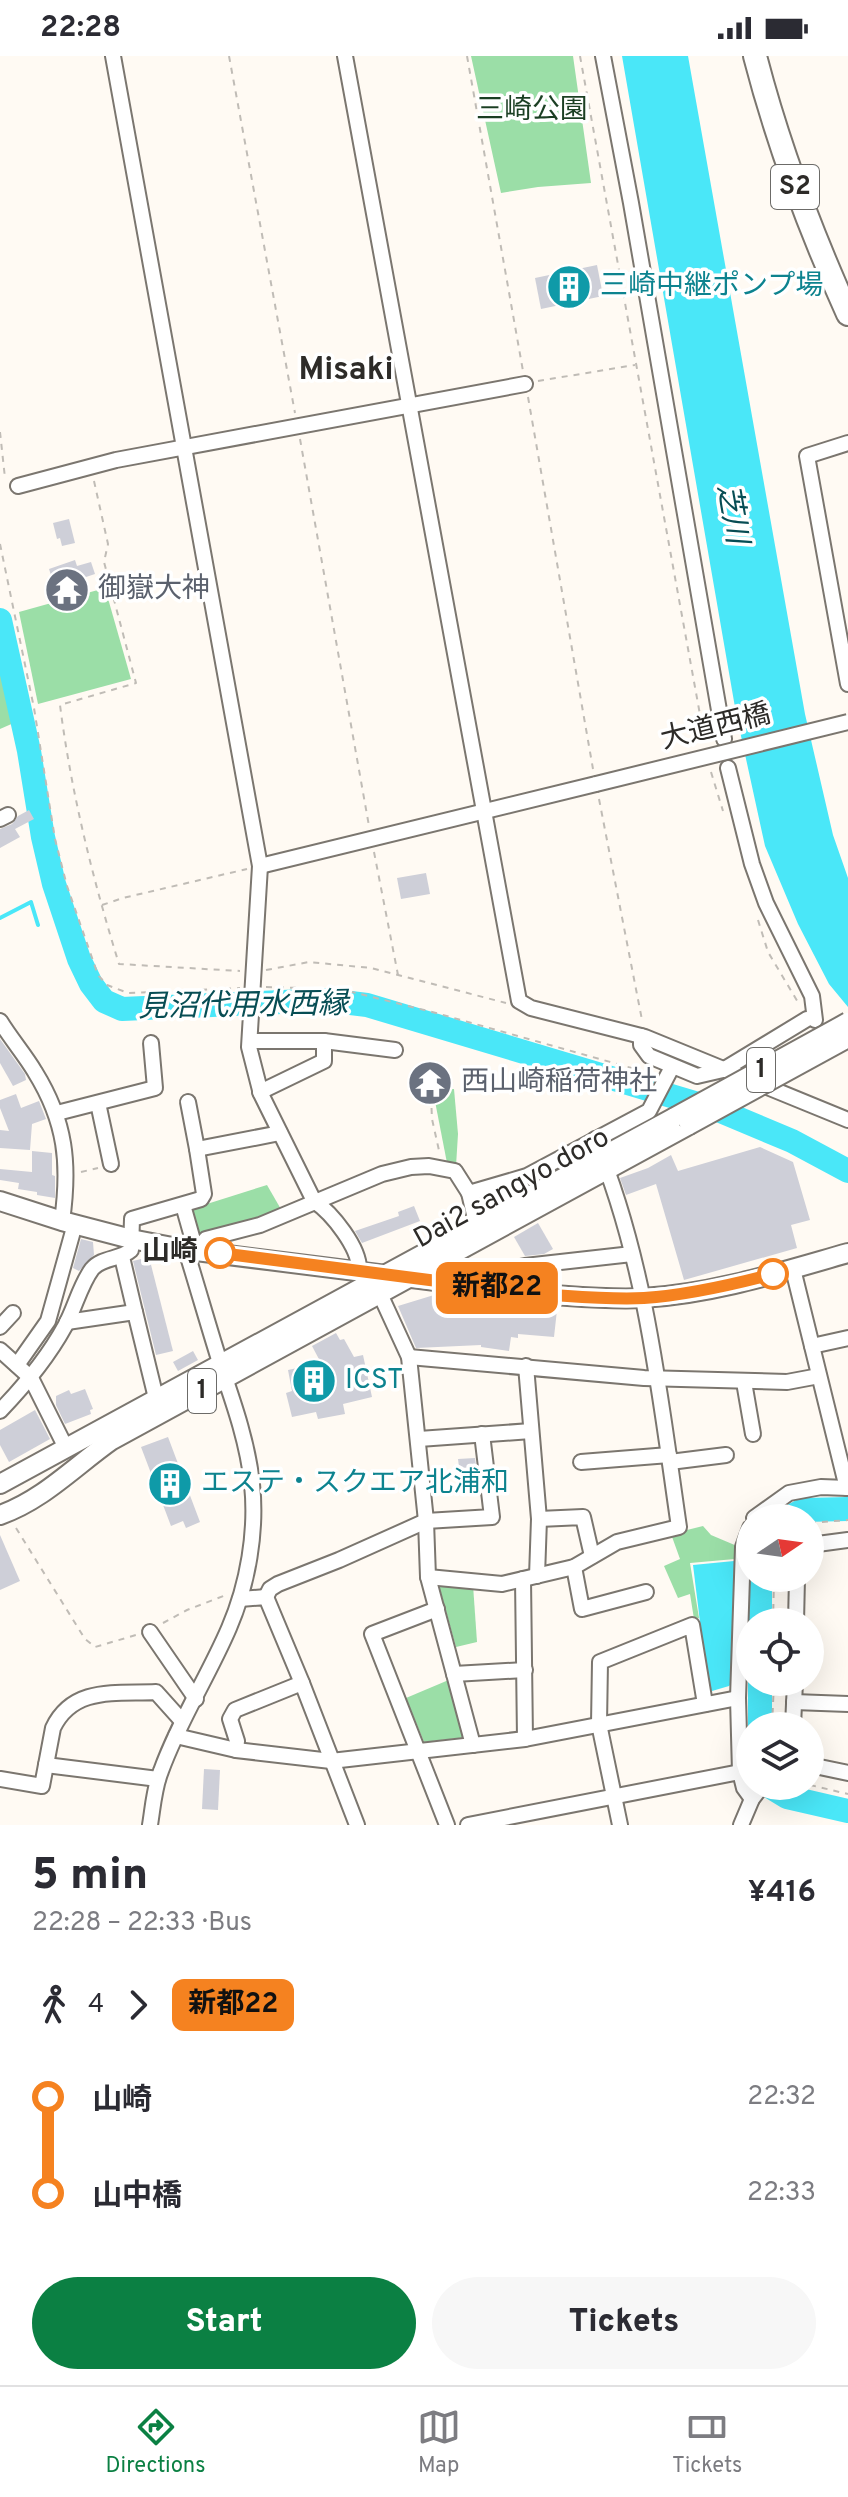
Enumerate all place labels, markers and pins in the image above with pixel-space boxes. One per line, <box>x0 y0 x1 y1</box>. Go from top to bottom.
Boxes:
building icon: 三崎中継ポンプ場 <box>545 263 593 311</box>
place label: 三崎中継ポンプ場 <box>600 269 823 305</box>
temple icon: 御嶽大神 <box>43 566 91 614</box>
place label: 御嶽大神 <box>98 572 210 608</box>
temple icon: 西山崎稲荷神社 <box>406 1059 454 1107</box>
place label: 西山崎稲荷神社 <box>461 1065 657 1101</box>
place label: 山崎 <box>142 1235 198 1271</box>
marker: 山崎 <box>205 1238 235 1268</box>
unlabelled marker <box>758 1259 788 1289</box>
building icon: ICST <box>290 1357 338 1405</box>
place label: ICST <box>345 1363 403 1399</box>
building icon: エステ・スクエア北浦和 <box>146 1460 194 1508</box>
place label: エステ・スクエア北浦和 <box>201 1466 509 1502</box>

